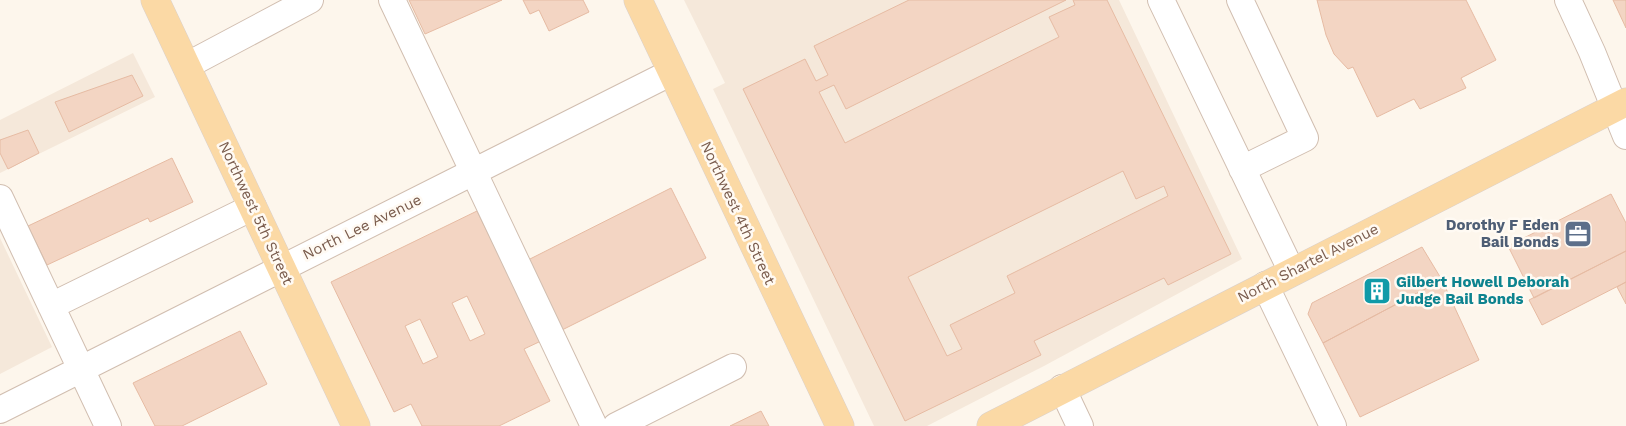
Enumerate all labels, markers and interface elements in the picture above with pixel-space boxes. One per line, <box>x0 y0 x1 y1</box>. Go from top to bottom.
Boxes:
street label: Northwest 4th Street <box>697 138 779 288</box>
street label: Northwest 5th Street <box>215 139 297 288</box>
street label: North Lee Avenue <box>300 190 424 264</box>
place label: Dorothy F Eden Bail Bonds <box>1446 216 1559 251</box>
office icon: Dorothy F Eden Bail Bonds <box>1563 219 1593 249</box>
street label: North Shartel Avenue <box>1234 220 1382 306</box>
place label: Gilbert Howell Deborah Judge Bail Bonds <box>1396 273 1569 308</box>
building icon: Gilbert Howell Deborah Judge Bail Bonds <box>1362 276 1392 306</box>

